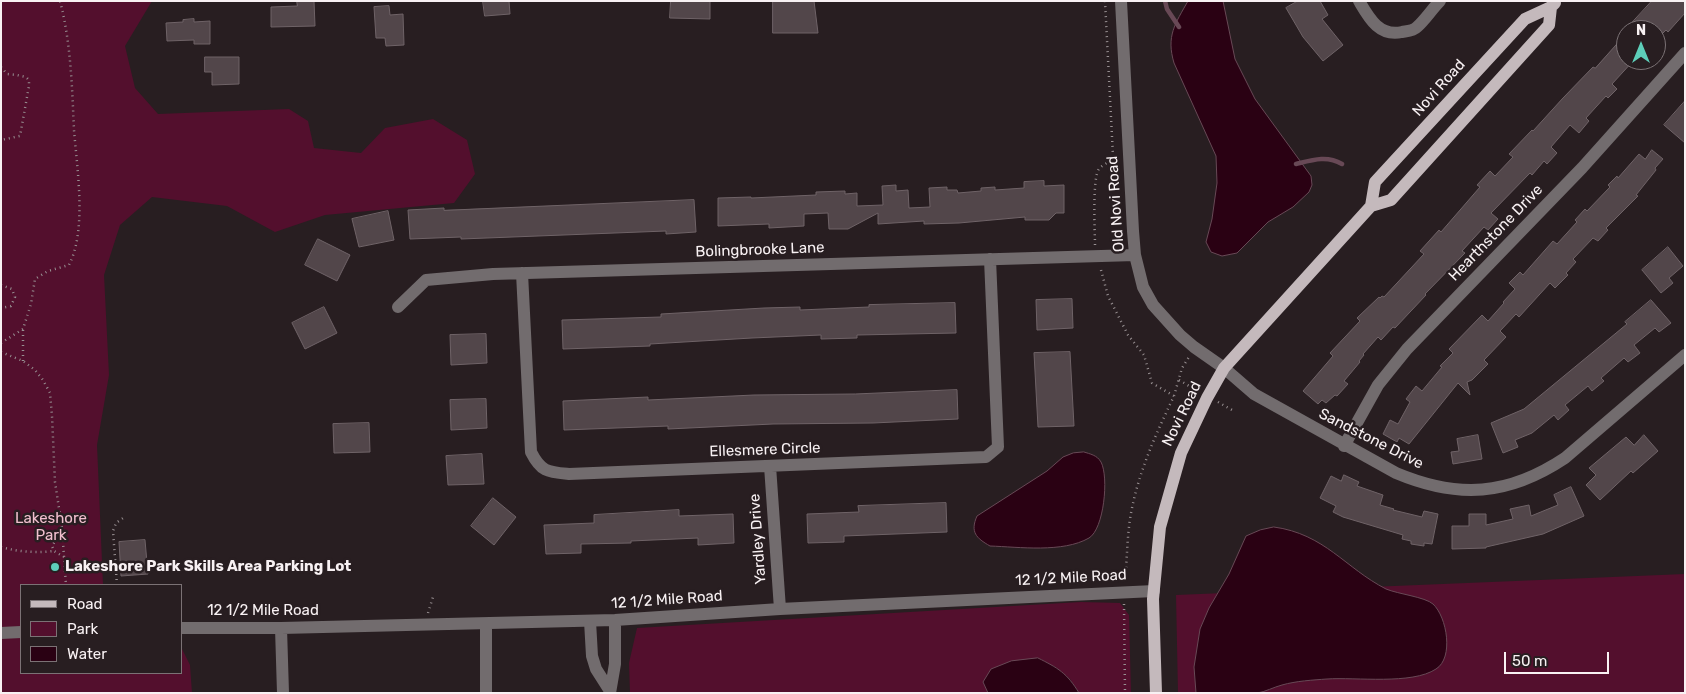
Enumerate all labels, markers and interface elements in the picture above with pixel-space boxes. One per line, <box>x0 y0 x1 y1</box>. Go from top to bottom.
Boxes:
north arrow <box>1616 20 1666 70</box>
text: N <box>1636 22 1646 39</box>
street label: Novi Road <box>1409 56 1469 120</box>
street label: Old Novi Road <box>1104 155 1128 253</box>
street label: Hearthstone Drive <box>1445 181 1547 285</box>
street label: Bolingbrooke Lane <box>695 239 825 261</box>
street label: Novi Road <box>1159 379 1205 449</box>
street label: Sandstone Drive <box>1316 405 1426 473</box>
street label: Ellesmere Circle <box>709 439 821 461</box>
street label: Yardley Drive <box>746 493 770 585</box>
park label: Lakeshore Park <box>15 510 87 545</box>
place label: Lakeshore Park Skills Area Parking Lot <box>65 558 351 576</box>
marker: Lakeshore Park Skills Area Parking Lot <box>49 561 61 573</box>
street label: 12 1/2 Mile Road <box>1015 566 1127 590</box>
legend <box>20 584 182 674</box>
street label: 12 1/2 Mile Road <box>611 587 723 613</box>
text: Road <box>67 595 103 613</box>
street label: 12 1/2 Mile Road <box>207 602 319 620</box>
text: Park <box>67 620 98 638</box>
scale bar <box>1506 642 1611 674</box>
text: Water <box>67 645 107 663</box>
text: 50 m <box>1512 652 1547 670</box>

